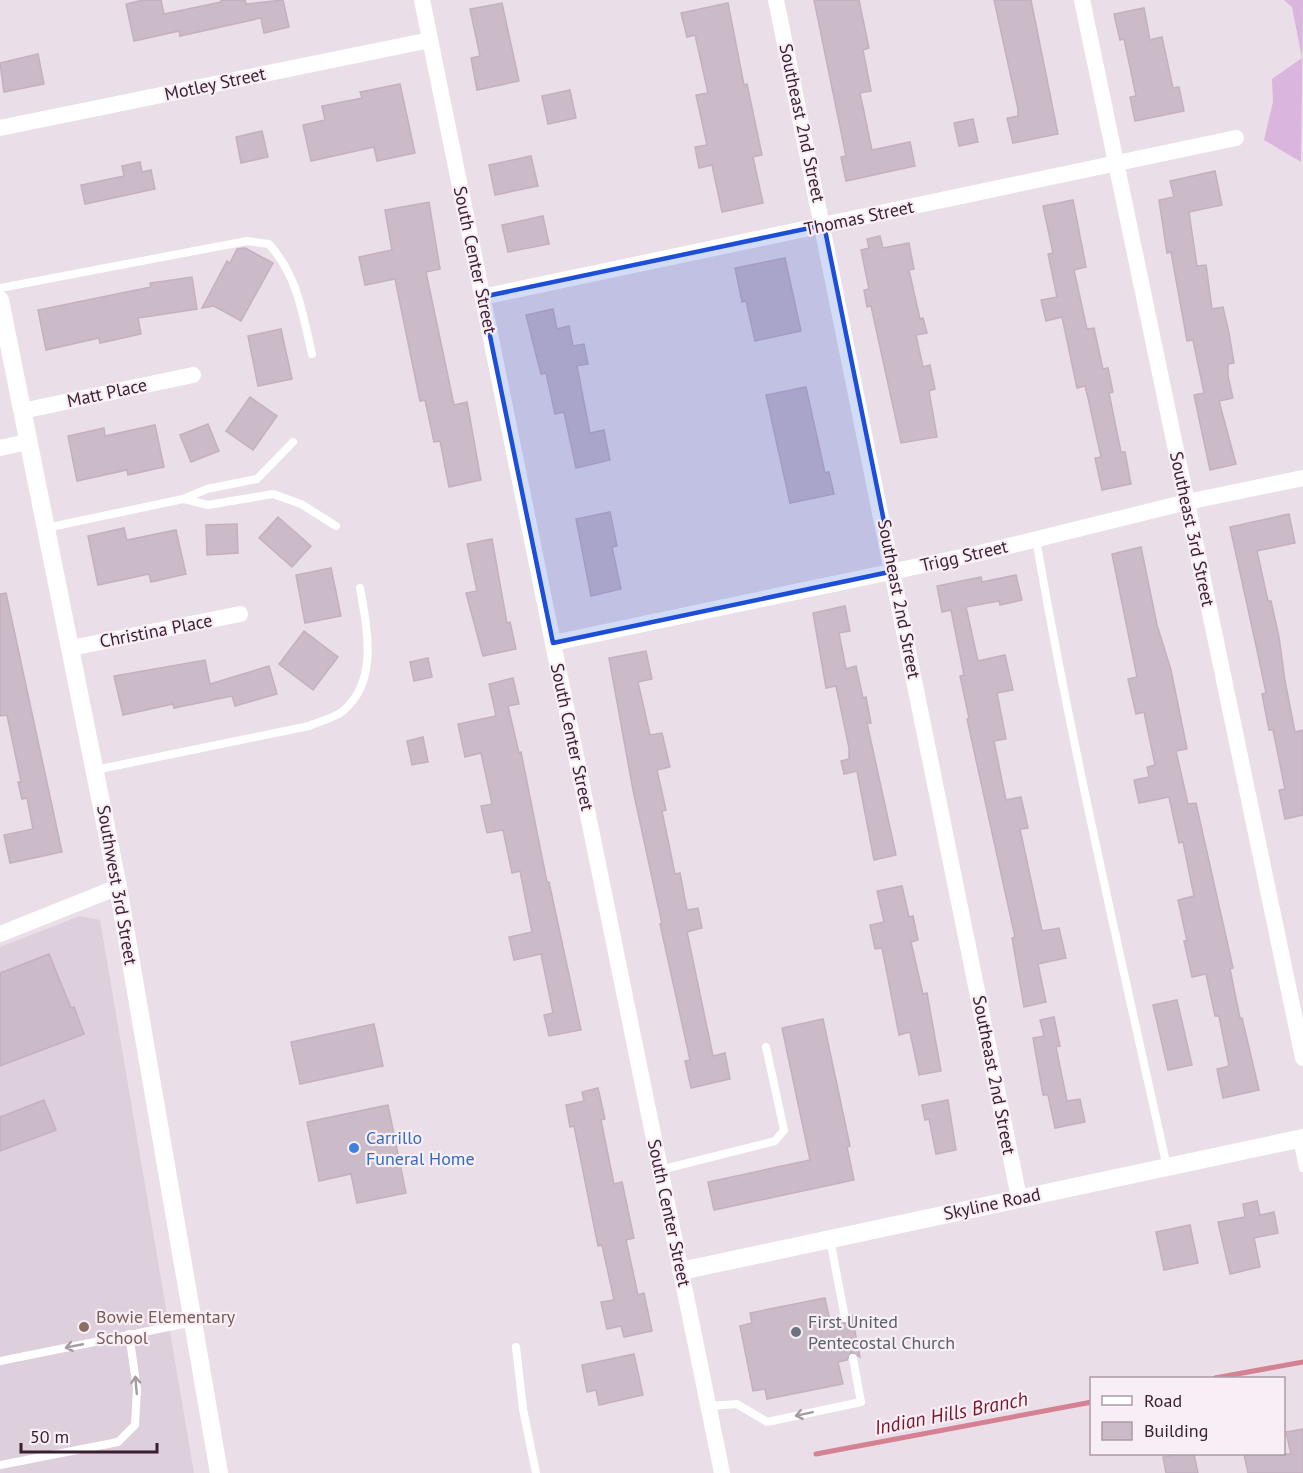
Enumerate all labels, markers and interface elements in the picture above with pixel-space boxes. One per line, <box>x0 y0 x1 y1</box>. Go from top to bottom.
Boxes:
street label: Southeast 2nd Street <box>774 42 831 204</box>
street label: Motley Street <box>162 62 267 105</box>
street label: South Center Street <box>449 184 502 336</box>
street label: Thomas Street <box>802 195 916 240</box>
street label: Matt Place <box>65 373 149 412</box>
street label: Southeast 3rd Street <box>1165 449 1220 608</box>
street label: Southeast 2nd Street <box>873 517 926 680</box>
street label: Trigg Street <box>918 534 1010 577</box>
street label: Christina Place <box>98 608 214 653</box>
street label: South Center Street <box>546 661 599 813</box>
street label: Southwest 3rd Street <box>92 803 143 967</box>
street label: Southeast 2nd Street <box>968 993 1021 1156</box>
place label: Carrillo Funeral Home <box>366 1126 475 1170</box>
street label: South Center Street <box>643 1137 696 1289</box>
marker: Carrillo Funeral Home <box>347 1141 361 1155</box>
street label: Skyline Road <box>941 1182 1042 1225</box>
place label: Bowie Elementary School <box>96 1305 236 1349</box>
place label: First United Pentecostal Church <box>808 1310 955 1354</box>
marker: Bowie Elementary School <box>77 1320 91 1334</box>
marker: First United Pentecostal Church <box>789 1325 803 1339</box>
one-way arrow <box>65 1341 84 1352</box>
one-way arrow <box>130 1375 141 1395</box>
legend <box>1090 1377 1285 1455</box>
water label: Indian Hills Branch <box>872 1385 1030 1441</box>
text: Road <box>1144 1389 1182 1412</box>
one-way arrow <box>795 1409 814 1420</box>
scale bar <box>21 1416 158 1454</box>
text: Building <box>1144 1419 1208 1442</box>
text: 50 m <box>30 1425 69 1448</box>

